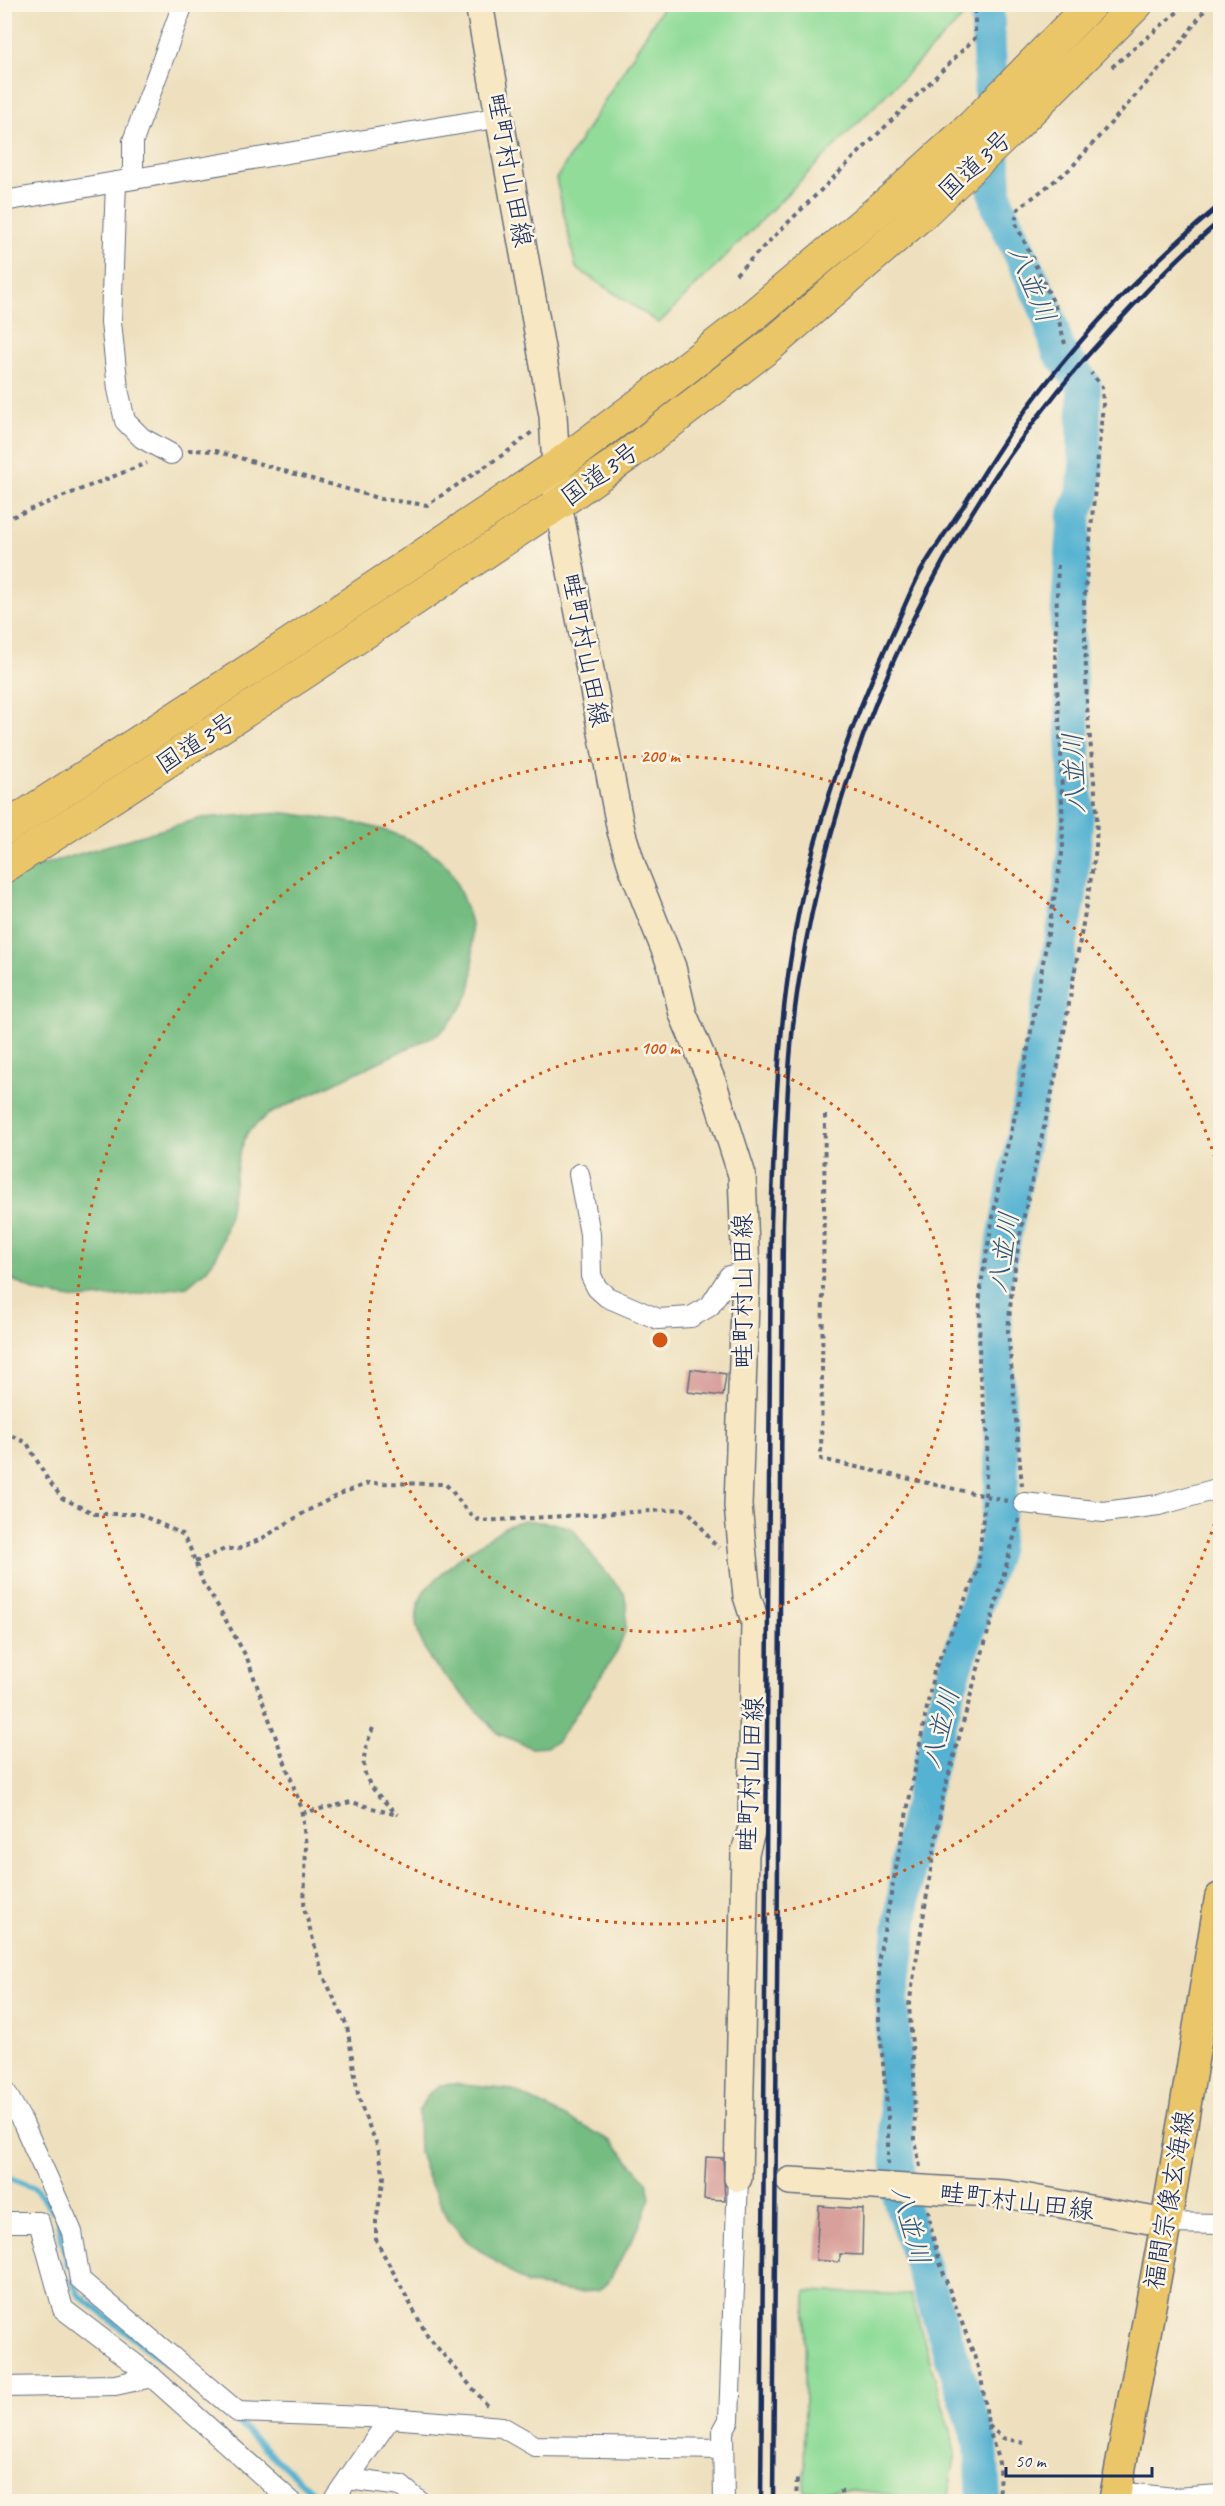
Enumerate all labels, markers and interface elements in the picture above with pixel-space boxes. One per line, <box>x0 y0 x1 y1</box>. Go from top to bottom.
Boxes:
street label: 畦町村山田線 <box>480 90 540 250</box>
street label: 国道3号 <box>931 122 1019 208</box>
water label: 八並川 <box>1001 240 1063 328</box>
street label: 国道3号 <box>554 434 646 514</box>
street label: 畦町村山田線 <box>555 570 617 730</box>
street label: 国道3号 <box>149 705 243 781</box>
water label: 八並川 <box>1056 732 1092 814</box>
text: 200 m <box>641 745 681 767</box>
text: 100 m <box>641 1037 681 1059</box>
water label: 八並川 <box>980 1209 1026 1295</box>
street label: 畦町村山田線 <box>726 1213 759 1369</box>
centre of rings <box>650 1330 670 1350</box>
water label: 八並川 <box>913 1684 967 1772</box>
street label: 畦町村山田線 <box>729 1695 771 1853</box>
street label: 福間宗像玄海線 <box>1137 2108 1201 2292</box>
street label: 畦町村山田線 <box>938 2175 1096 2227</box>
water label: 八並川 <box>884 2181 938 2269</box>
scale bar <box>1006 2440 1152 2478</box>
text: 50 m <box>1015 2450 1048 2472</box>

